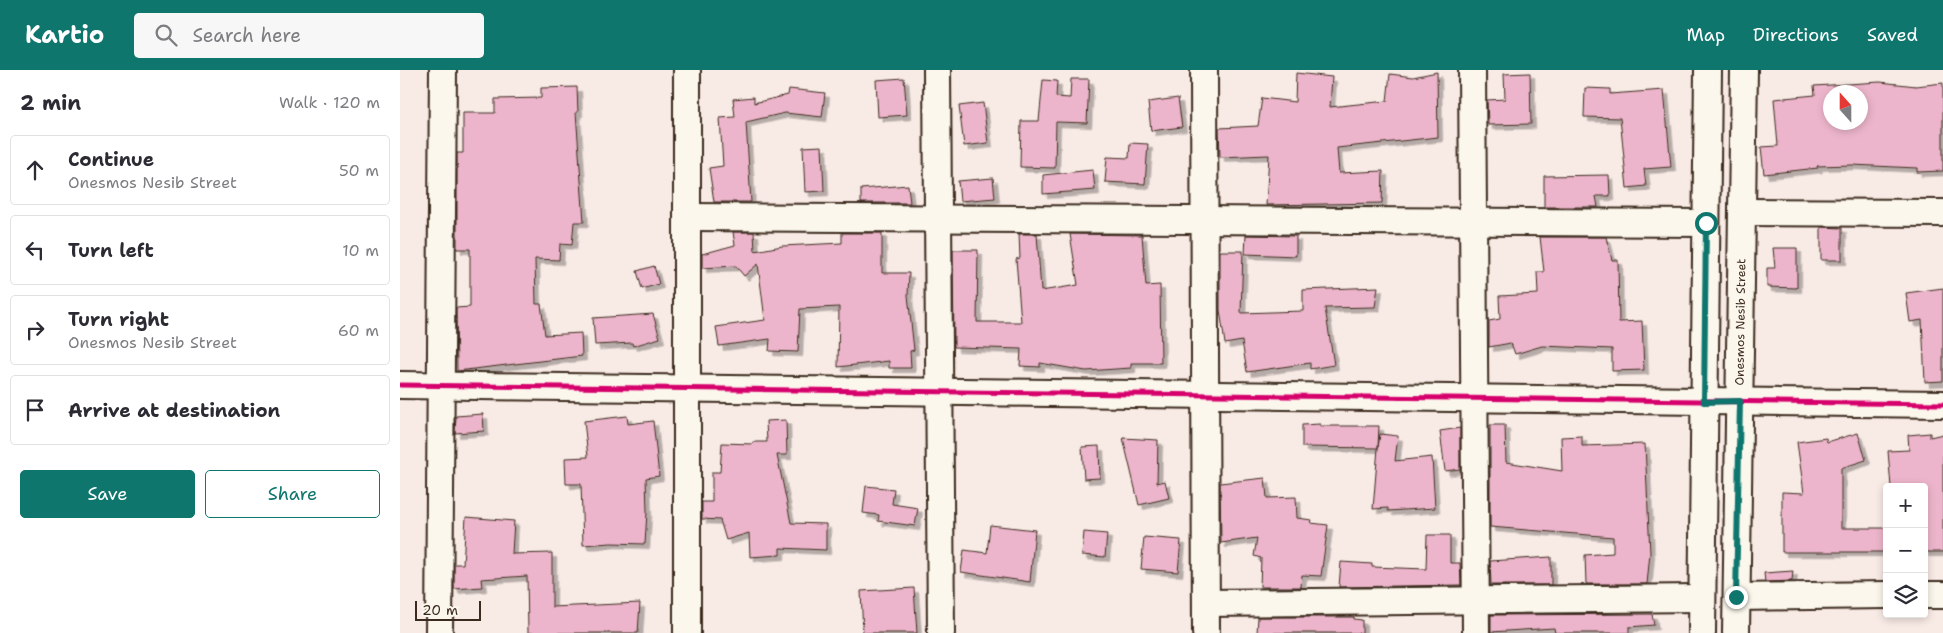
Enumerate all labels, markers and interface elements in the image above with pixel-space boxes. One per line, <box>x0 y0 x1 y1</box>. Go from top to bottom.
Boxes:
search box <box>134 13 484 58</box>
text: Kartio <box>25 19 104 51</box>
icon: search <box>152 21 180 49</box>
text: Search here <box>192 23 301 48</box>
text: Map <box>1687 23 1725 47</box>
text: Directions <box>1753 23 1839 47</box>
text: Saved <box>1867 23 1918 47</box>
north arrow <box>1823 85 1868 130</box>
text: 2 min <box>20 89 81 117</box>
text: Walk · 120 m <box>279 92 380 113</box>
text: Continue <box>68 147 154 172</box>
icon: ahead <box>21 156 49 184</box>
text: 50 m <box>339 160 379 181</box>
text: Onesmos Nesib Street <box>68 172 237 193</box>
route start <box>1695 212 1718 235</box>
icon: left <box>21 236 49 264</box>
text: Turn left <box>68 238 154 263</box>
text: 10 m <box>342 240 379 261</box>
street label: Onesmos Nesib Street <box>1732 258 1749 386</box>
text: Turn right <box>68 307 169 332</box>
icon: right <box>21 316 49 344</box>
text: 60 m <box>338 320 379 341</box>
text: Onesmos Nesib Street <box>68 332 237 353</box>
icon: arrive <box>21 396 49 424</box>
text: Arrive at destination <box>68 398 280 423</box>
button: Save <box>20 470 195 518</box>
button: Share <box>205 470 380 518</box>
map controls <box>1883 483 1928 618</box>
button: + <box>1883 483 1928 528</box>
button: − <box>1883 528 1928 573</box>
button: layers <box>1883 573 1928 618</box>
route end <box>1725 586 1748 609</box>
scale bar <box>415 598 481 621</box>
text: 20 m <box>422 601 458 619</box>

